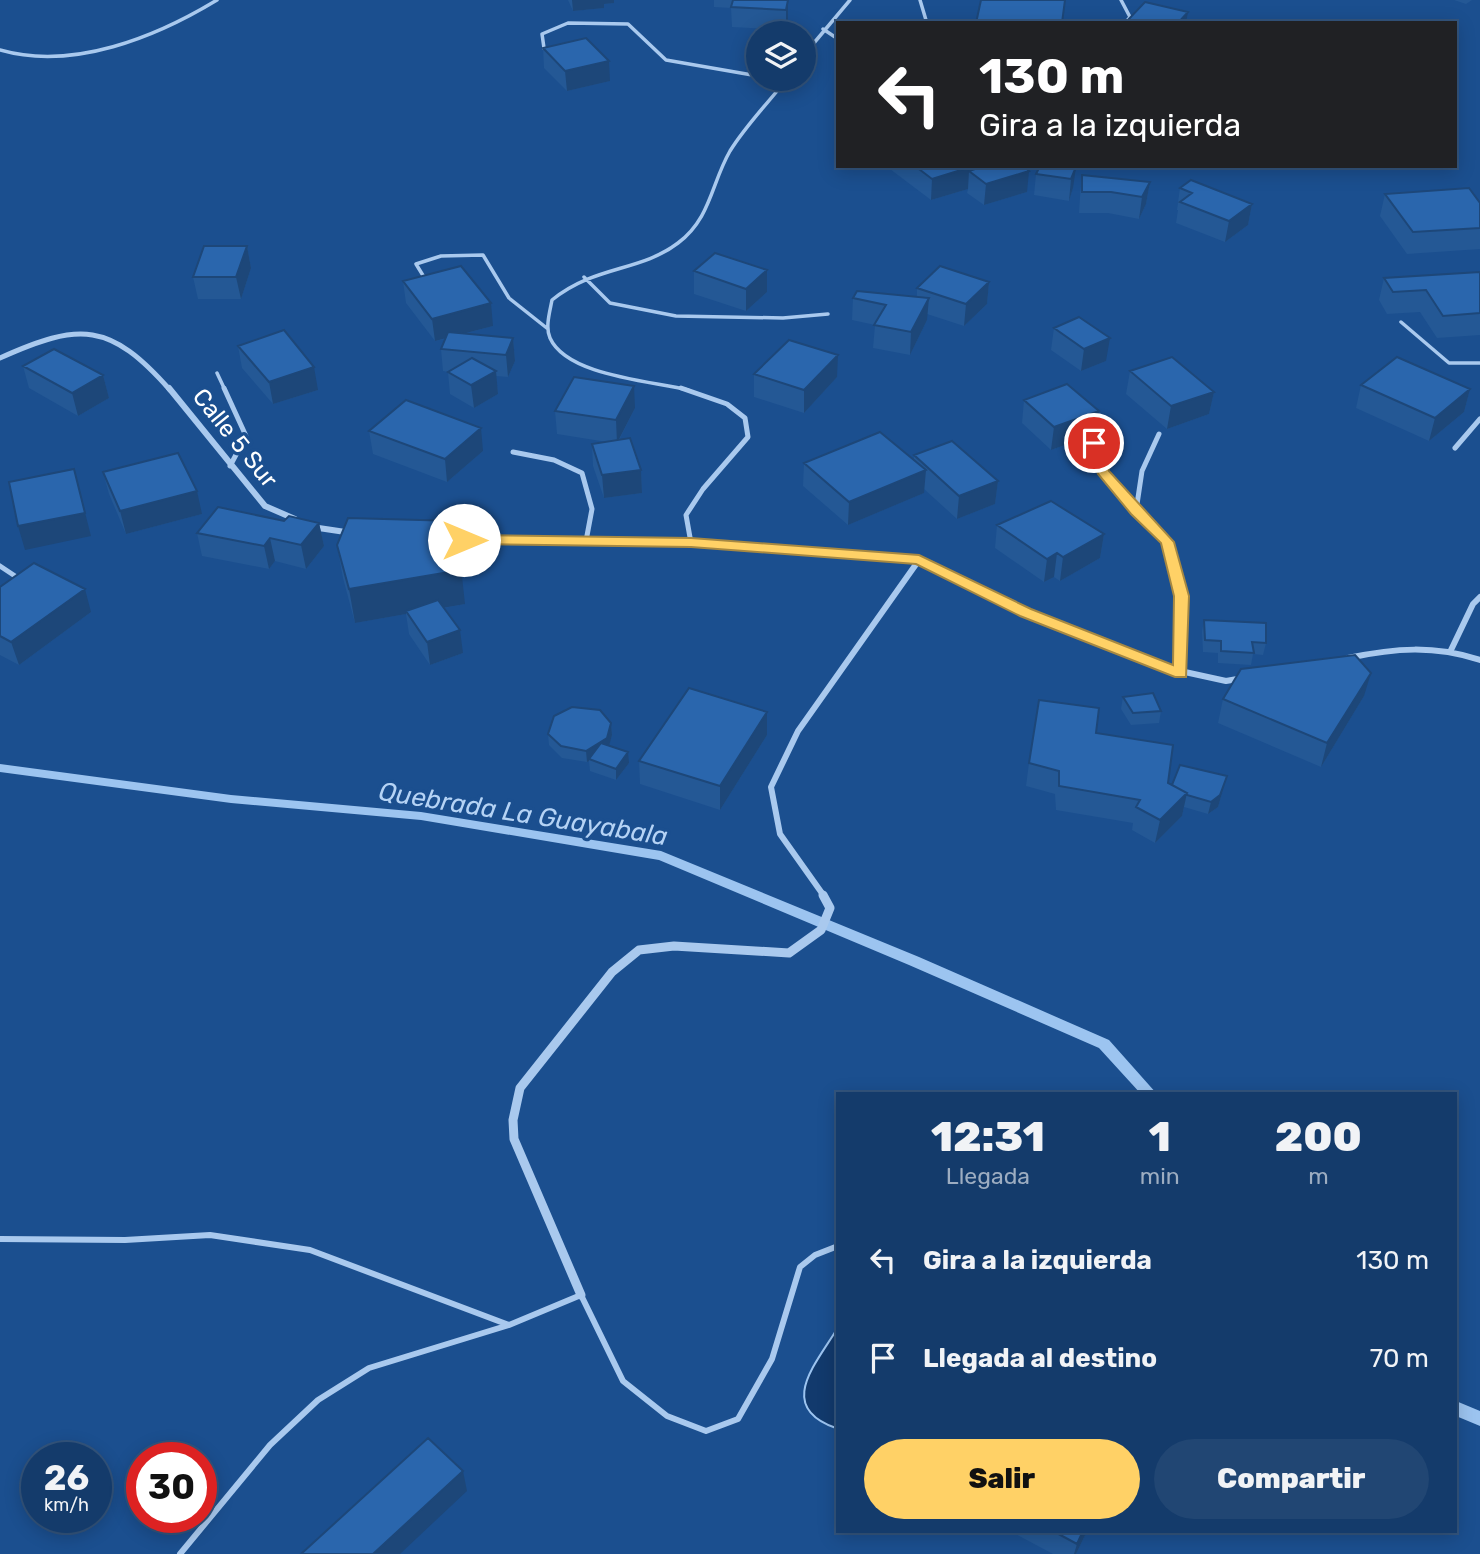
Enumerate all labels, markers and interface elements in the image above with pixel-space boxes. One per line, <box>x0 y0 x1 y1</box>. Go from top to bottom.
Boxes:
map controls <box>746 21 816 91</box>
button: layers <box>746 21 816 91</box>
text: 130 m <box>979 47 1124 105</box>
icon: left <box>864 49 955 140</box>
text: Gira a la izquierda <box>979 106 1241 144</box>
street label: Calle 5 Sur <box>187 383 283 493</box>
pin <box>1064 413 1124 473</box>
icon: arrive <box>1075 424 1113 462</box>
position arrow <box>427 503 501 577</box>
water label: Quebrada La Guayabala <box>376 776 670 852</box>
text: 12:31 <box>931 1112 1045 1162</box>
text: 1 <box>1149 1112 1171 1162</box>
text: 200 <box>1275 1112 1362 1162</box>
text: Llegada <box>946 1162 1030 1190</box>
text: min <box>1140 1162 1180 1190</box>
text: m <box>1308 1162 1329 1190</box>
icon: left <box>864 1241 902 1279</box>
text: Gira a la izquierda <box>923 1245 1152 1276</box>
text: 130 m <box>1356 1245 1429 1276</box>
icon: arrive <box>864 1339 902 1377</box>
text: Llegada al destino <box>923 1343 1157 1374</box>
text: 70 m <box>1370 1343 1429 1374</box>
button: Salir <box>864 1439 1140 1519</box>
button: Compartir <box>1154 1439 1429 1519</box>
speed limit sign: 30 <box>126 1442 217 1533</box>
text: 26 <box>44 1457 89 1499</box>
text: km/h <box>44 1494 89 1516</box>

